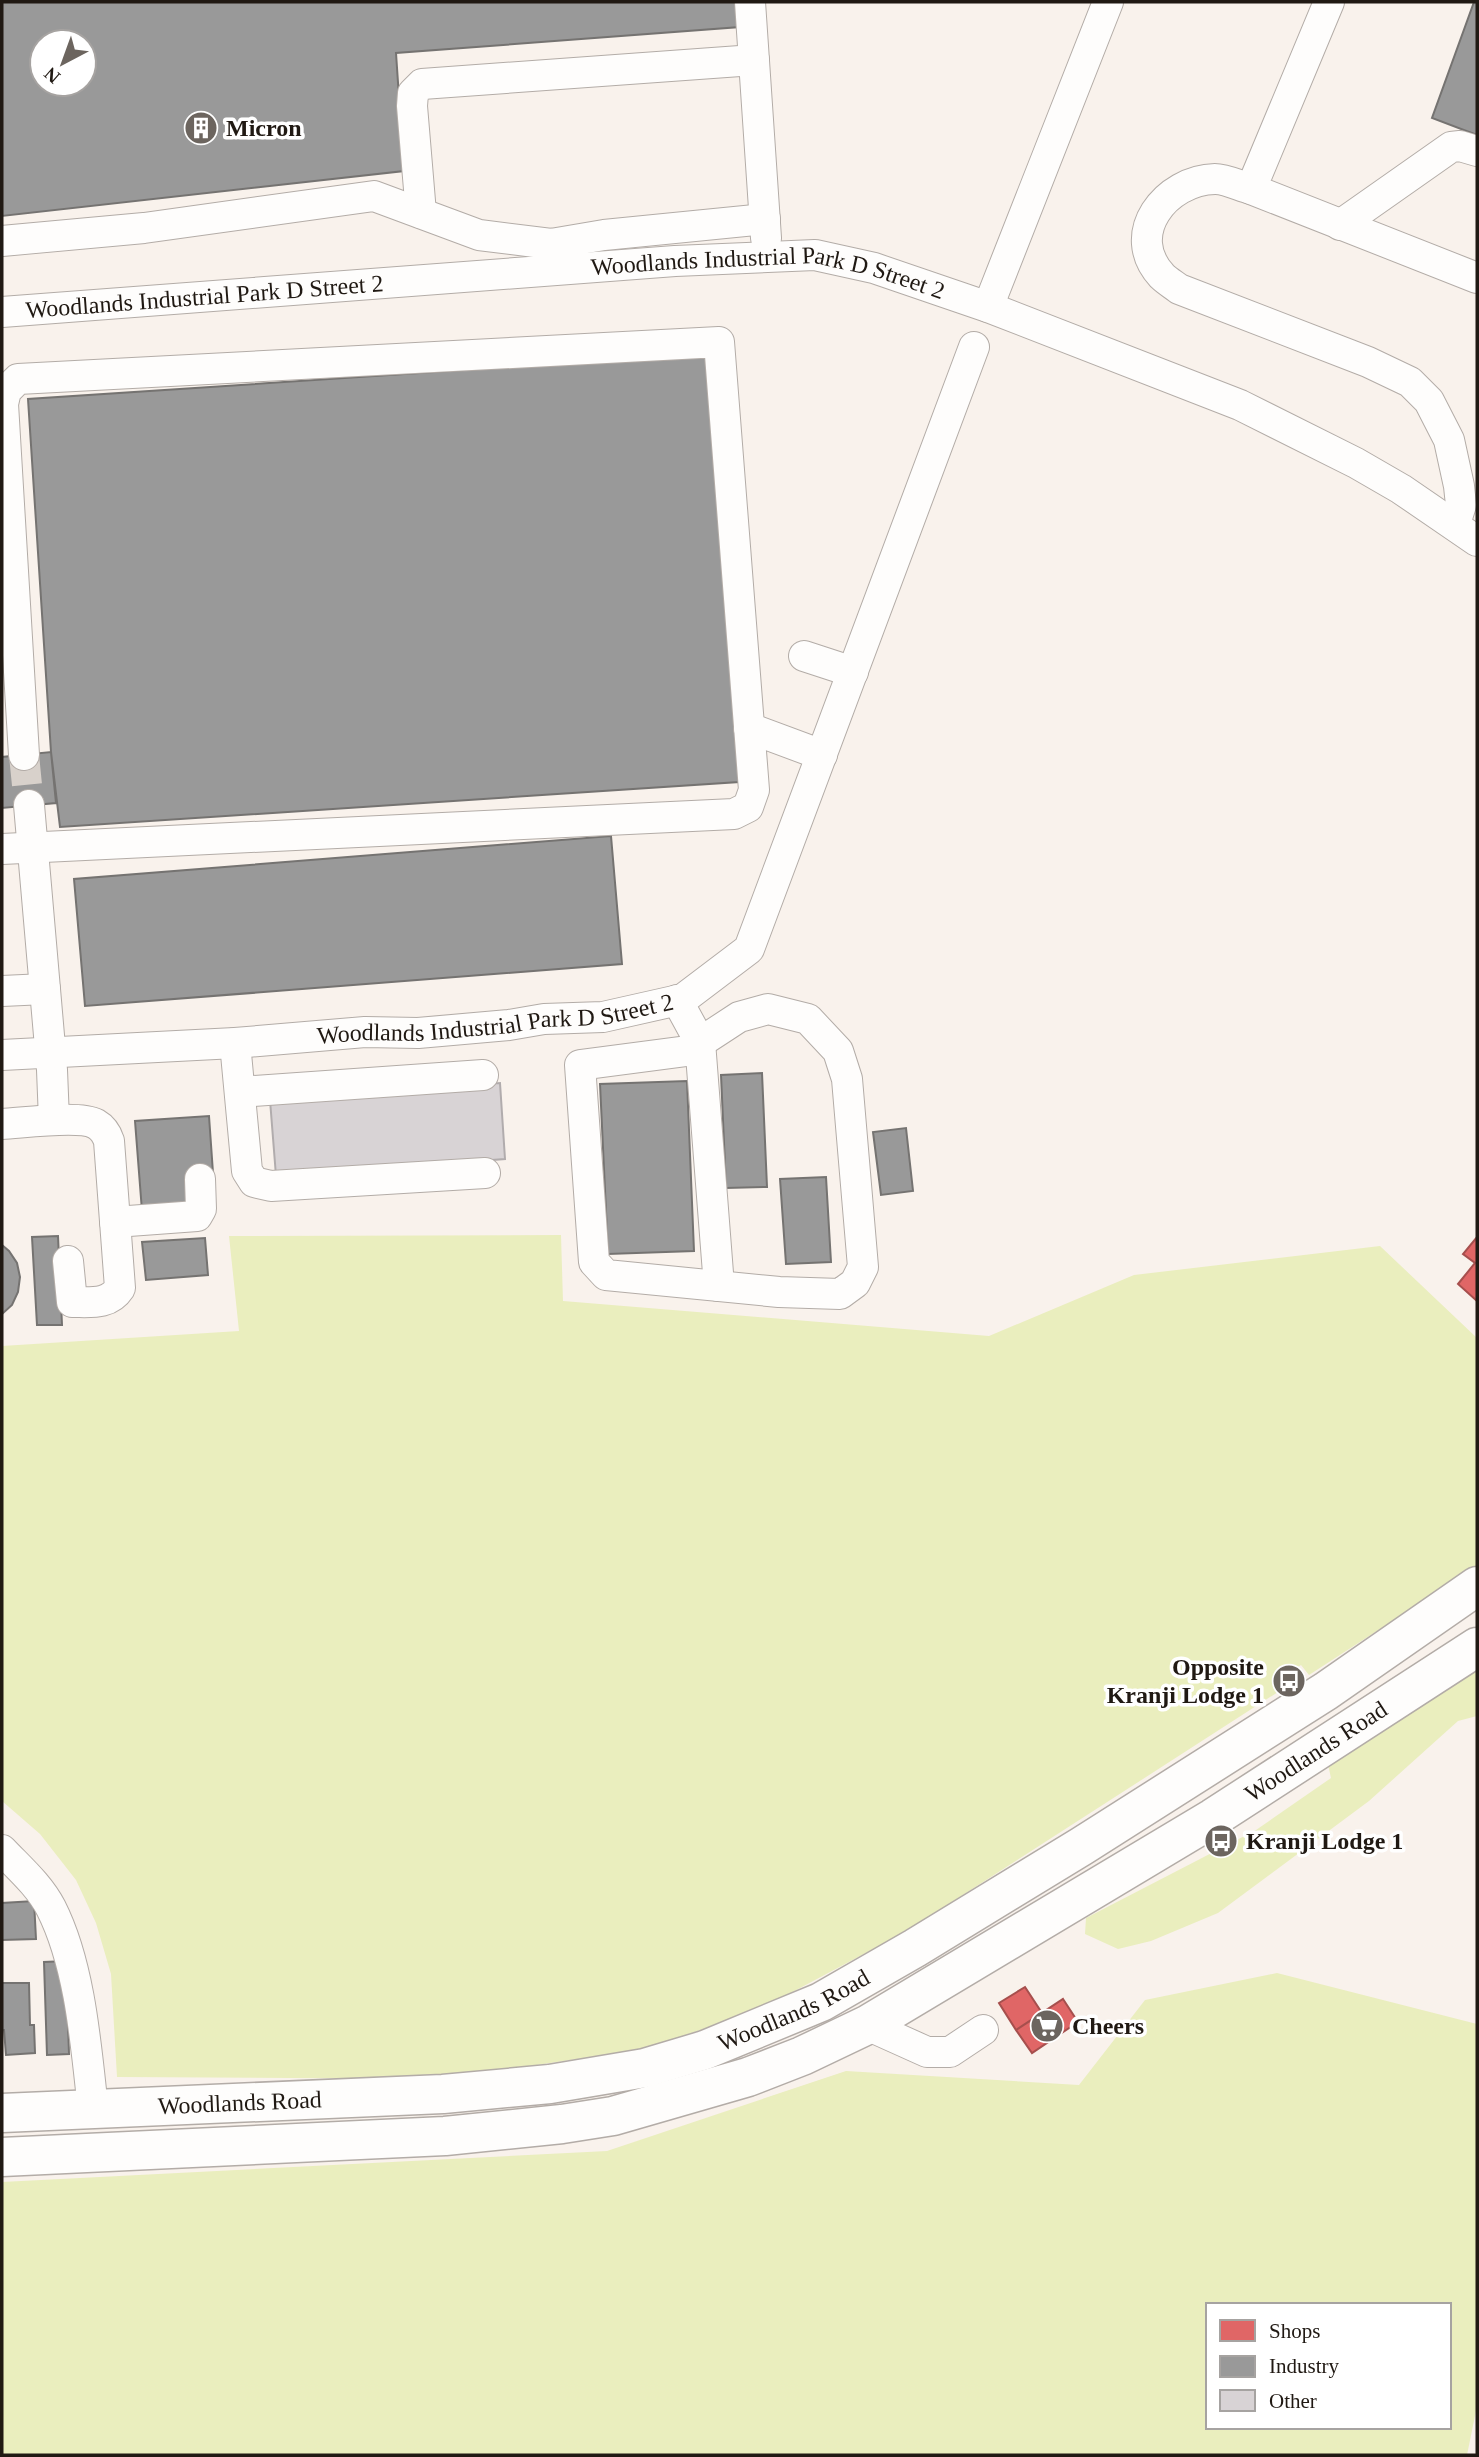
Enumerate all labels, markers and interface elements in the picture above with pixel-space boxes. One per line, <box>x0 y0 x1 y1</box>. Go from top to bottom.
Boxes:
north arrow <box>28 28 98 98</box>
text: N <box>40 63 64 88</box>
building icon: Micron <box>182 109 220 147</box>
place label: Micron <box>226 115 302 141</box>
street label: Woodlands Industrial Park D Street 2 <box>590 242 948 304</box>
street label: Woodlands Industrial Park D Street 2 <box>25 270 384 323</box>
street label: Woodlands Industrial Park D Street 2 <box>316 989 676 1049</box>
place label: Opposite Kranji Lodge 1 <box>1107 1654 1264 1708</box>
bus stop icon: Opposite Kranji Lodge 1 <box>1270 1662 1308 1700</box>
street label: Woodlands Road <box>1240 1696 1392 1807</box>
bus stop icon: Kranji Lodge 1 <box>1202 1822 1240 1860</box>
place label: Kranji Lodge 1 <box>1246 1828 1403 1854</box>
street label: Woodlands Road <box>714 1964 874 2056</box>
supermarket icon: Cheers <box>1028 2007 1066 2045</box>
place label: Cheers <box>1072 2013 1144 2039</box>
street label: Woodlands Road <box>157 2086 322 2119</box>
legend <box>1206 2303 1451 2429</box>
text: Shops <box>1269 2319 1320 2343</box>
text: Industry <box>1269 2354 1339 2378</box>
text: Other <box>1269 2389 1317 2413</box>

